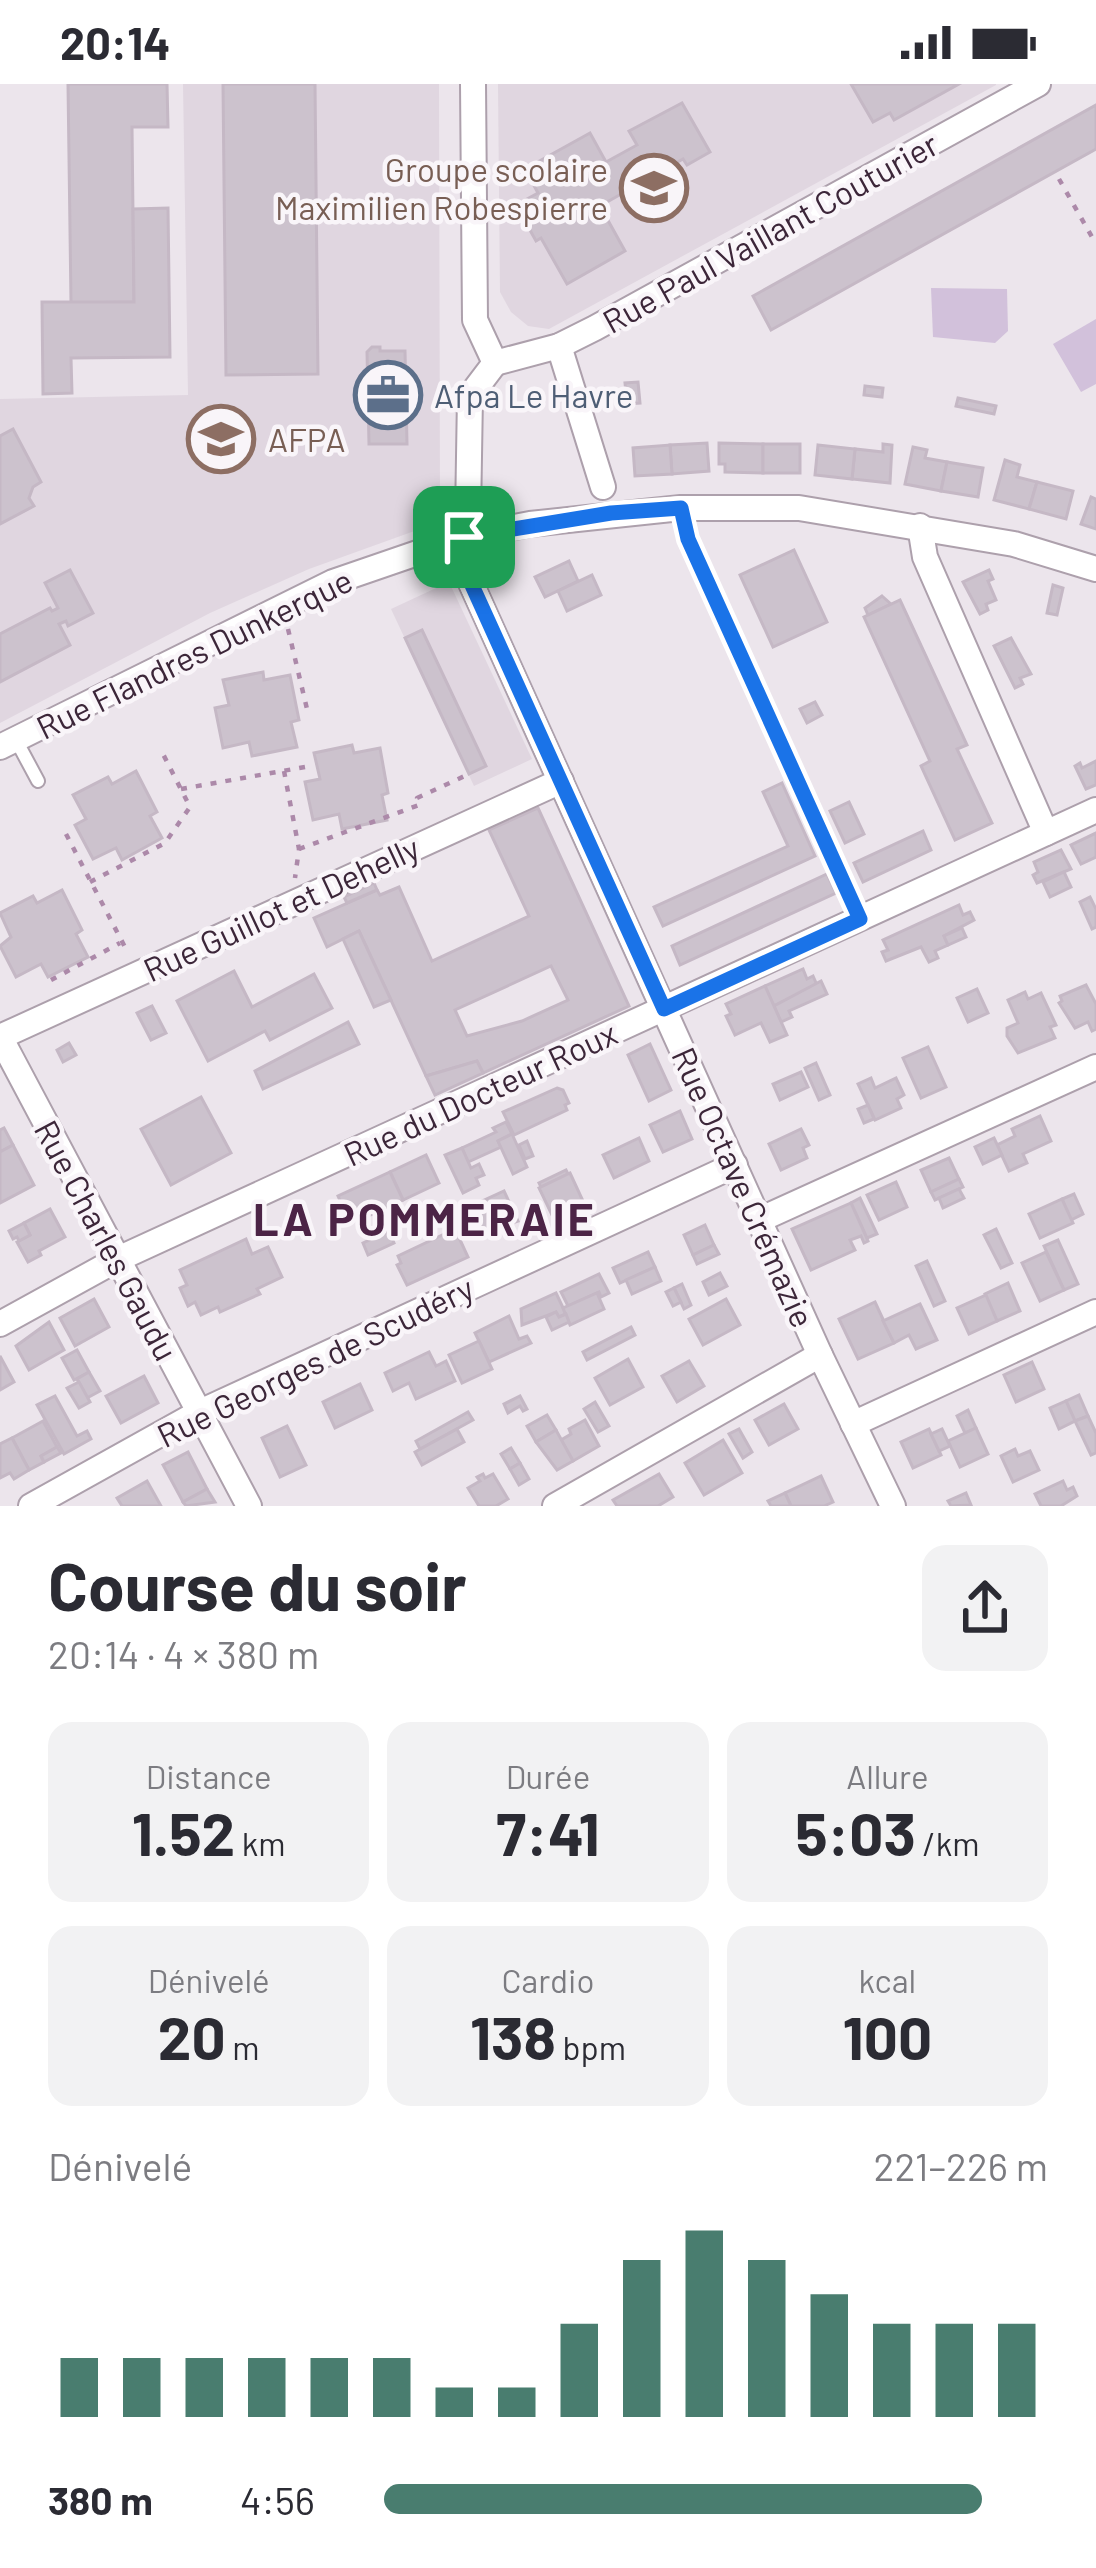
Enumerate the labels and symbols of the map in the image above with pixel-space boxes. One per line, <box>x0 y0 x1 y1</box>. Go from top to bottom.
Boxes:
street label: Rue Paul Vaillant Couturier <box>595 123 945 341</box>
place label: Groupe scolaire Maximilien Robespierre <box>275 149 608 227</box>
school or university icon: Groupe scolaire Maximilien Robespierre <box>619 153 689 223</box>
office icon: Afpa Le Havre <box>353 360 423 430</box>
place label: Afpa Le Havre <box>434 375 633 415</box>
school or university icon: AFPA <box>186 404 256 474</box>
place label: AFPA <box>268 419 346 459</box>
pin <box>413 486 515 588</box>
street label: Rue Flandres Dunkerque <box>30 559 358 747</box>
street label: Rue Guillot et Dehelly <box>137 827 425 989</box>
street label: Rue du Docteur Roux <box>337 1012 623 1174</box>
street label: Rue Octave Crémazie <box>664 1041 824 1333</box>
street label: Rue Charles Gaudu <box>27 1113 187 1367</box>
district label: LA POMMERAIE <box>253 1191 597 1245</box>
street label: Rue Georges de Scudéry <box>150 1267 480 1455</box>

